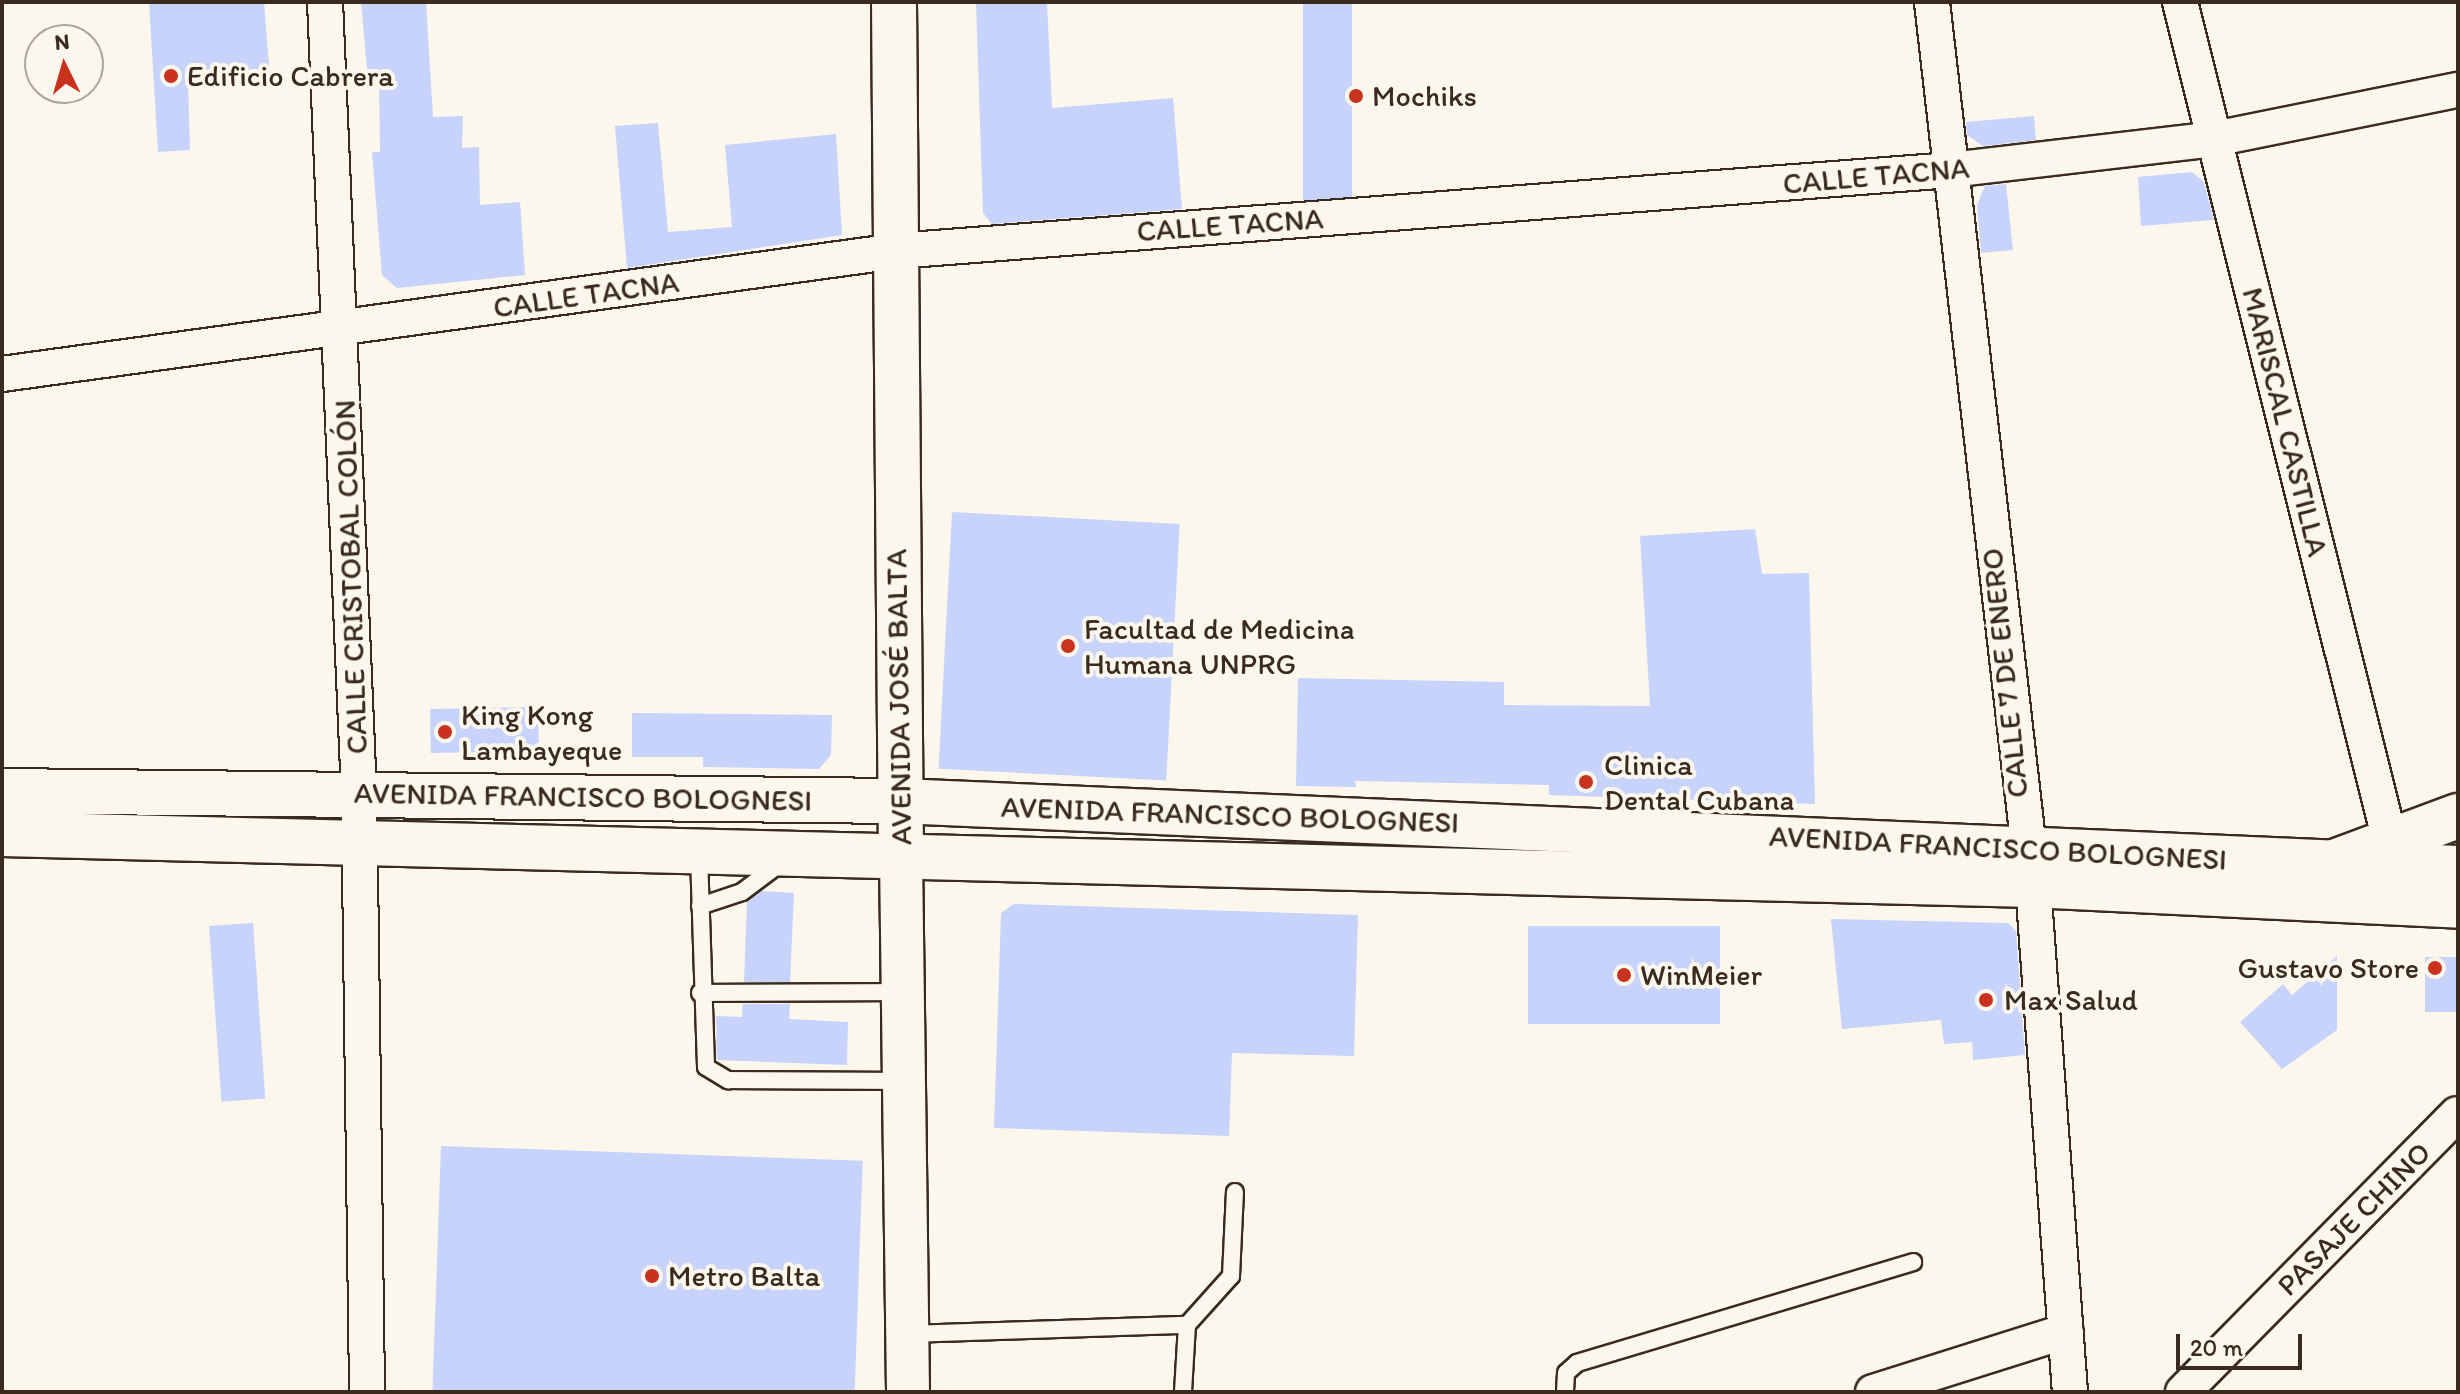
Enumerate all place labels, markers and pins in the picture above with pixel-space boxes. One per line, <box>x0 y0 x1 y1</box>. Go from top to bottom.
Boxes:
place label: Edificio Cabrera <box>187 58 394 94</box>
marker: Edificio Cabrera <box>162 67 180 85</box>
place label: Mochiks <box>1372 78 1477 114</box>
marker: Mochiks <box>1347 87 1365 105</box>
place label: Facultad de Medicina Humana UNPRG <box>1084 611 1357 682</box>
marker: Facultad de Medicina Humana UNPRG <box>1059 637 1077 655</box>
place label: King Kong Lambayeque <box>461 697 622 768</box>
marker: King Kong Lambayeque <box>436 723 454 741</box>
place label: Clinica Dental Cubana <box>1604 747 1794 818</box>
marker: Clinica Dental Cubana <box>1575 771 1597 793</box>
place label: Gustavo Store <box>2237 950 2419 986</box>
place label: WinMeier <box>1640 957 1762 993</box>
marker: Gustavo Store <box>2426 959 2444 977</box>
marker: WinMeier <box>1615 966 1633 984</box>
place label: Max Salud <box>2004 982 2138 1018</box>
marker: Max Salud <box>1975 989 1997 1011</box>
place label: Metro Balta <box>668 1258 820 1294</box>
marker: Metro Balta <box>643 1267 661 1285</box>

